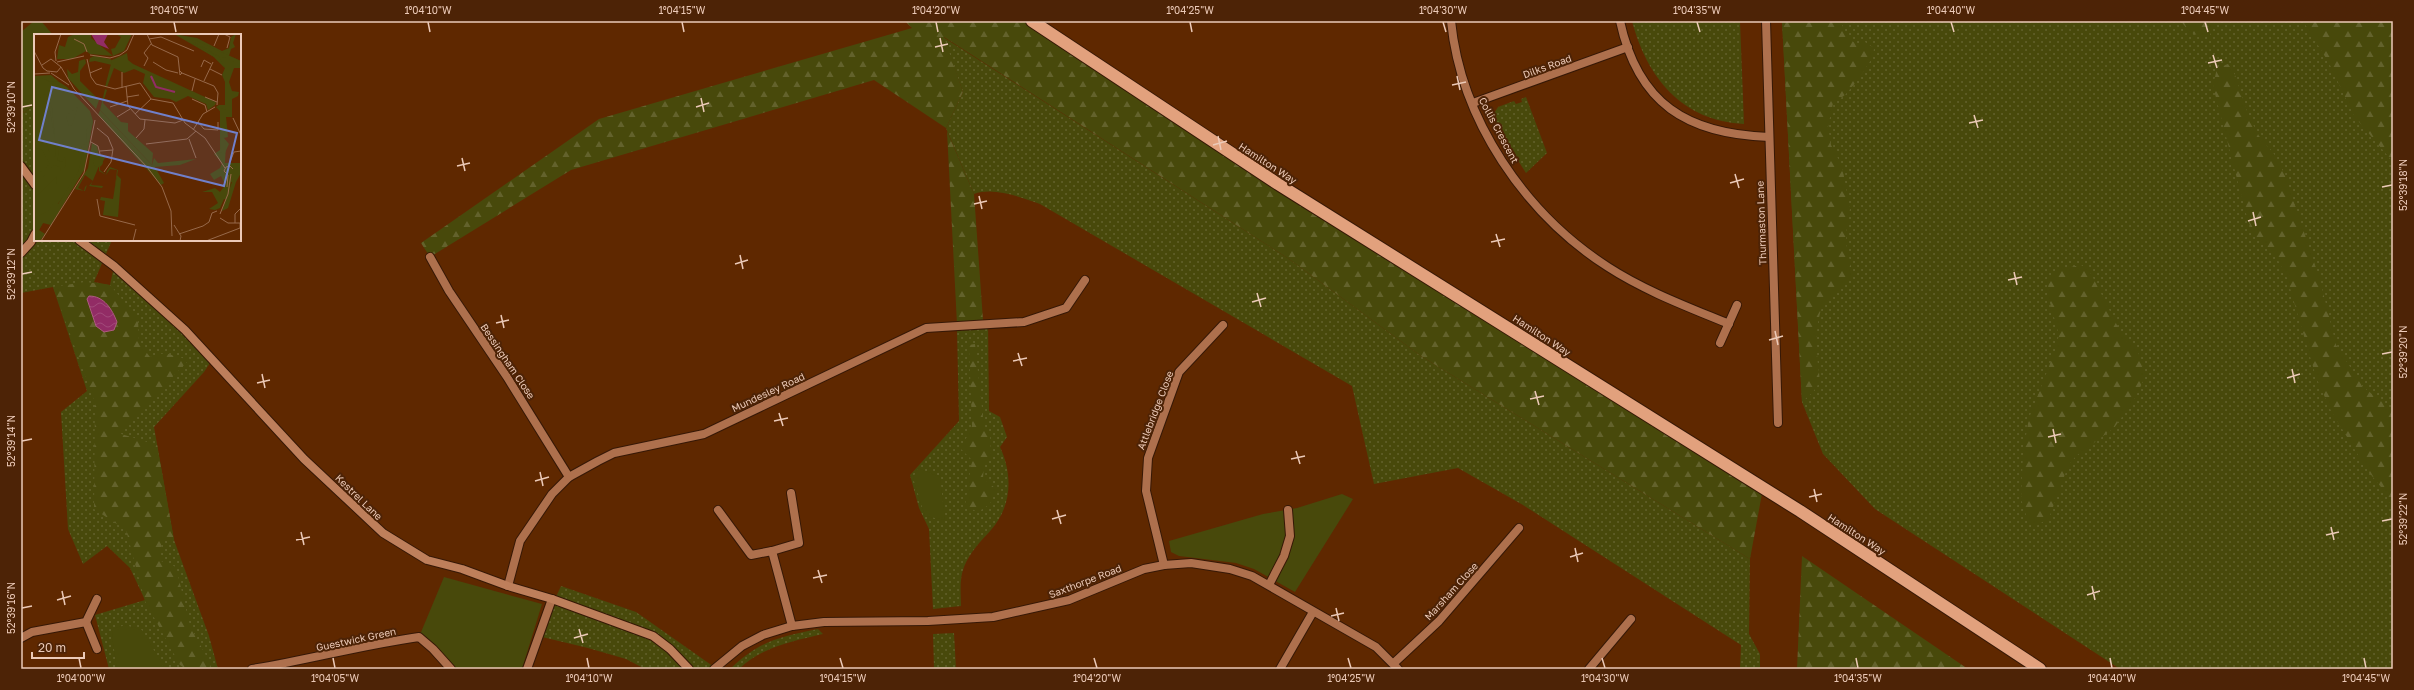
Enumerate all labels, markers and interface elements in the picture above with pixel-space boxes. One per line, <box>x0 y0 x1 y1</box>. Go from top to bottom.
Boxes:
text: 1°04'05"W <box>150 4 198 16</box>
text: 1°04'10"W <box>404 4 452 16</box>
text: 1°04'15"W <box>659 4 706 16</box>
text: 1°04'20"W <box>912 4 960 16</box>
text: 1°04'25"W <box>1166 4 1214 16</box>
text: 1°04'30"W <box>1419 4 1467 16</box>
text: 1°04'35"W <box>1673 4 1721 16</box>
text: 1°04'40"W <box>1927 4 1976 16</box>
text: 1°04'45"W <box>2181 4 2229 16</box>
inset map <box>34 34 241 241</box>
street label: Dilks Road <box>1521 52 1573 80</box>
text: 52°39'10"N <box>5 81 17 133</box>
street label: Collis Crescent <box>1477 95 1521 165</box>
street label: Hamilton Way <box>1237 140 1300 186</box>
text: 52°39'18"N <box>2397 159 2409 211</box>
street label: Thurmaston Lane <box>1754 181 1768 265</box>
text: 52°39'12"N <box>5 248 17 300</box>
street label: Hamilton Way <box>1511 312 1574 358</box>
street label: Bessingham Close <box>478 321 538 401</box>
text: 52°39'20"N <box>2397 325 2409 379</box>
street label: Attlebridge Close <box>1134 369 1176 451</box>
street label: Mundesley Road <box>730 370 806 414</box>
text: 52°39'14"N <box>5 415 17 467</box>
street label: Kestrel Lane <box>333 472 385 522</box>
text: 52°39'22"N <box>2397 493 2409 545</box>
street label: Hamilton Way <box>1826 511 1889 557</box>
street label: Marsham Close <box>1422 559 1480 622</box>
street label: Saxthorpe Road <box>1047 562 1123 600</box>
text: 52°39'16"N <box>5 582 17 634</box>
street label: Guestwick Green <box>315 625 397 653</box>
scale bar <box>32 634 84 660</box>
text: 20 m <box>38 640 66 655</box>
text: 1°04'00"W <box>57 672 106 684</box>
text: 1°04'05"W <box>311 672 359 684</box>
text: 1°04'10"W <box>565 672 613 684</box>
text: 1°04'15"W <box>820 672 867 684</box>
text: 1°04'20"W <box>1073 672 1121 684</box>
text: 1°04'25"W <box>1327 672 1375 684</box>
text: 1°04'30"W <box>1581 672 1629 684</box>
text: 1°04'35"W <box>1834 672 1882 684</box>
text: 1°04'40"W <box>2088 672 2137 684</box>
text: 1°04'45"W <box>2342 672 2390 684</box>

